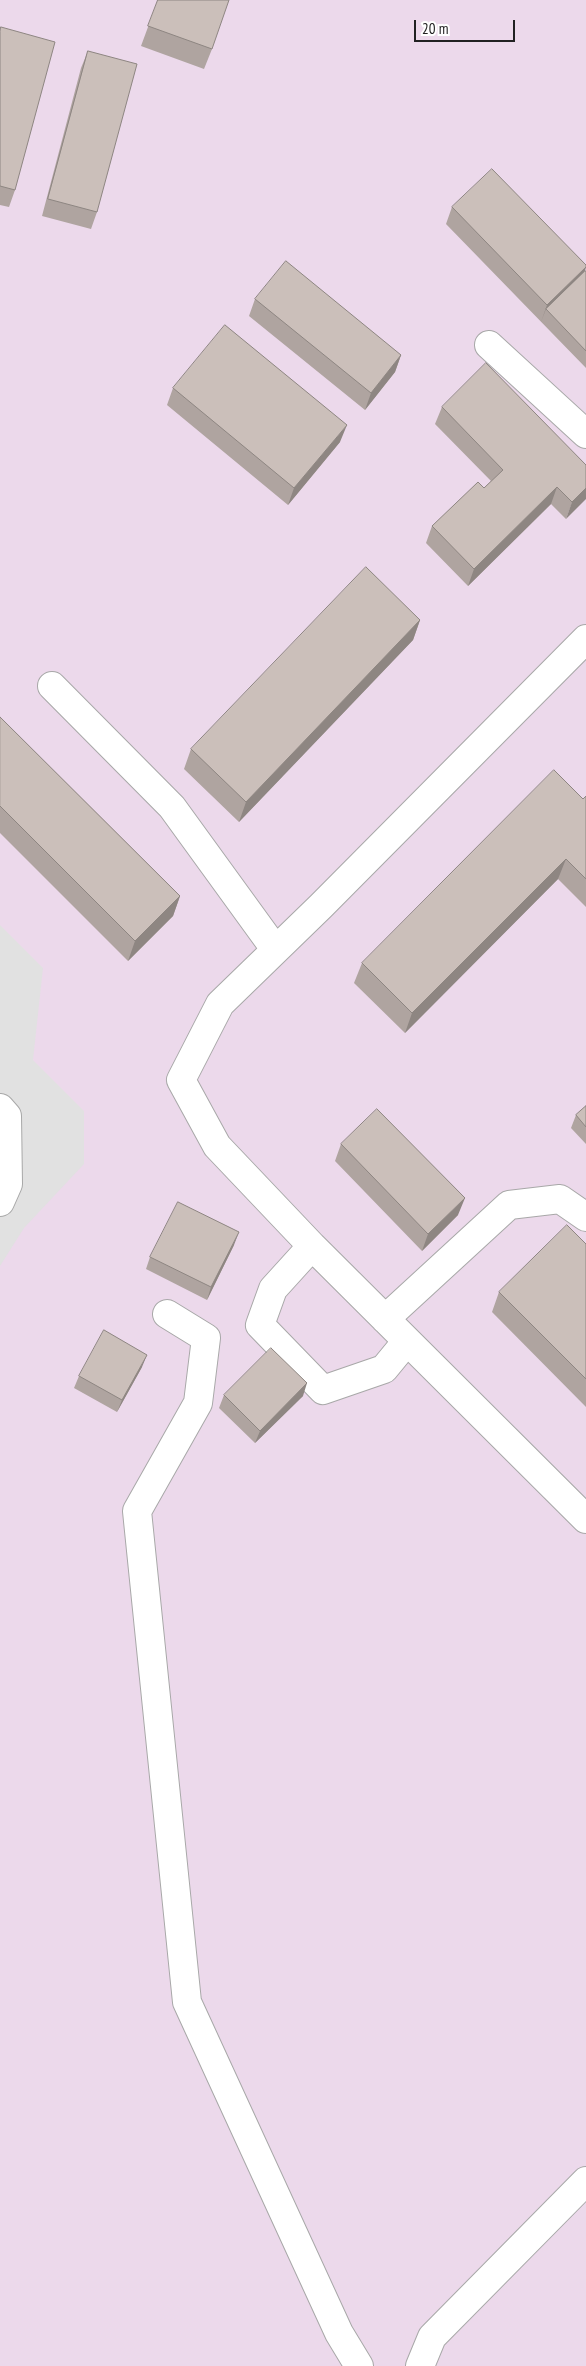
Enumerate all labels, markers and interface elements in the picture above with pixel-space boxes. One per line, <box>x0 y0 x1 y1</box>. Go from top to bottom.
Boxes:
scale bar <box>416 10 517 42</box>
text: 20 m <box>422 19 448 38</box>

